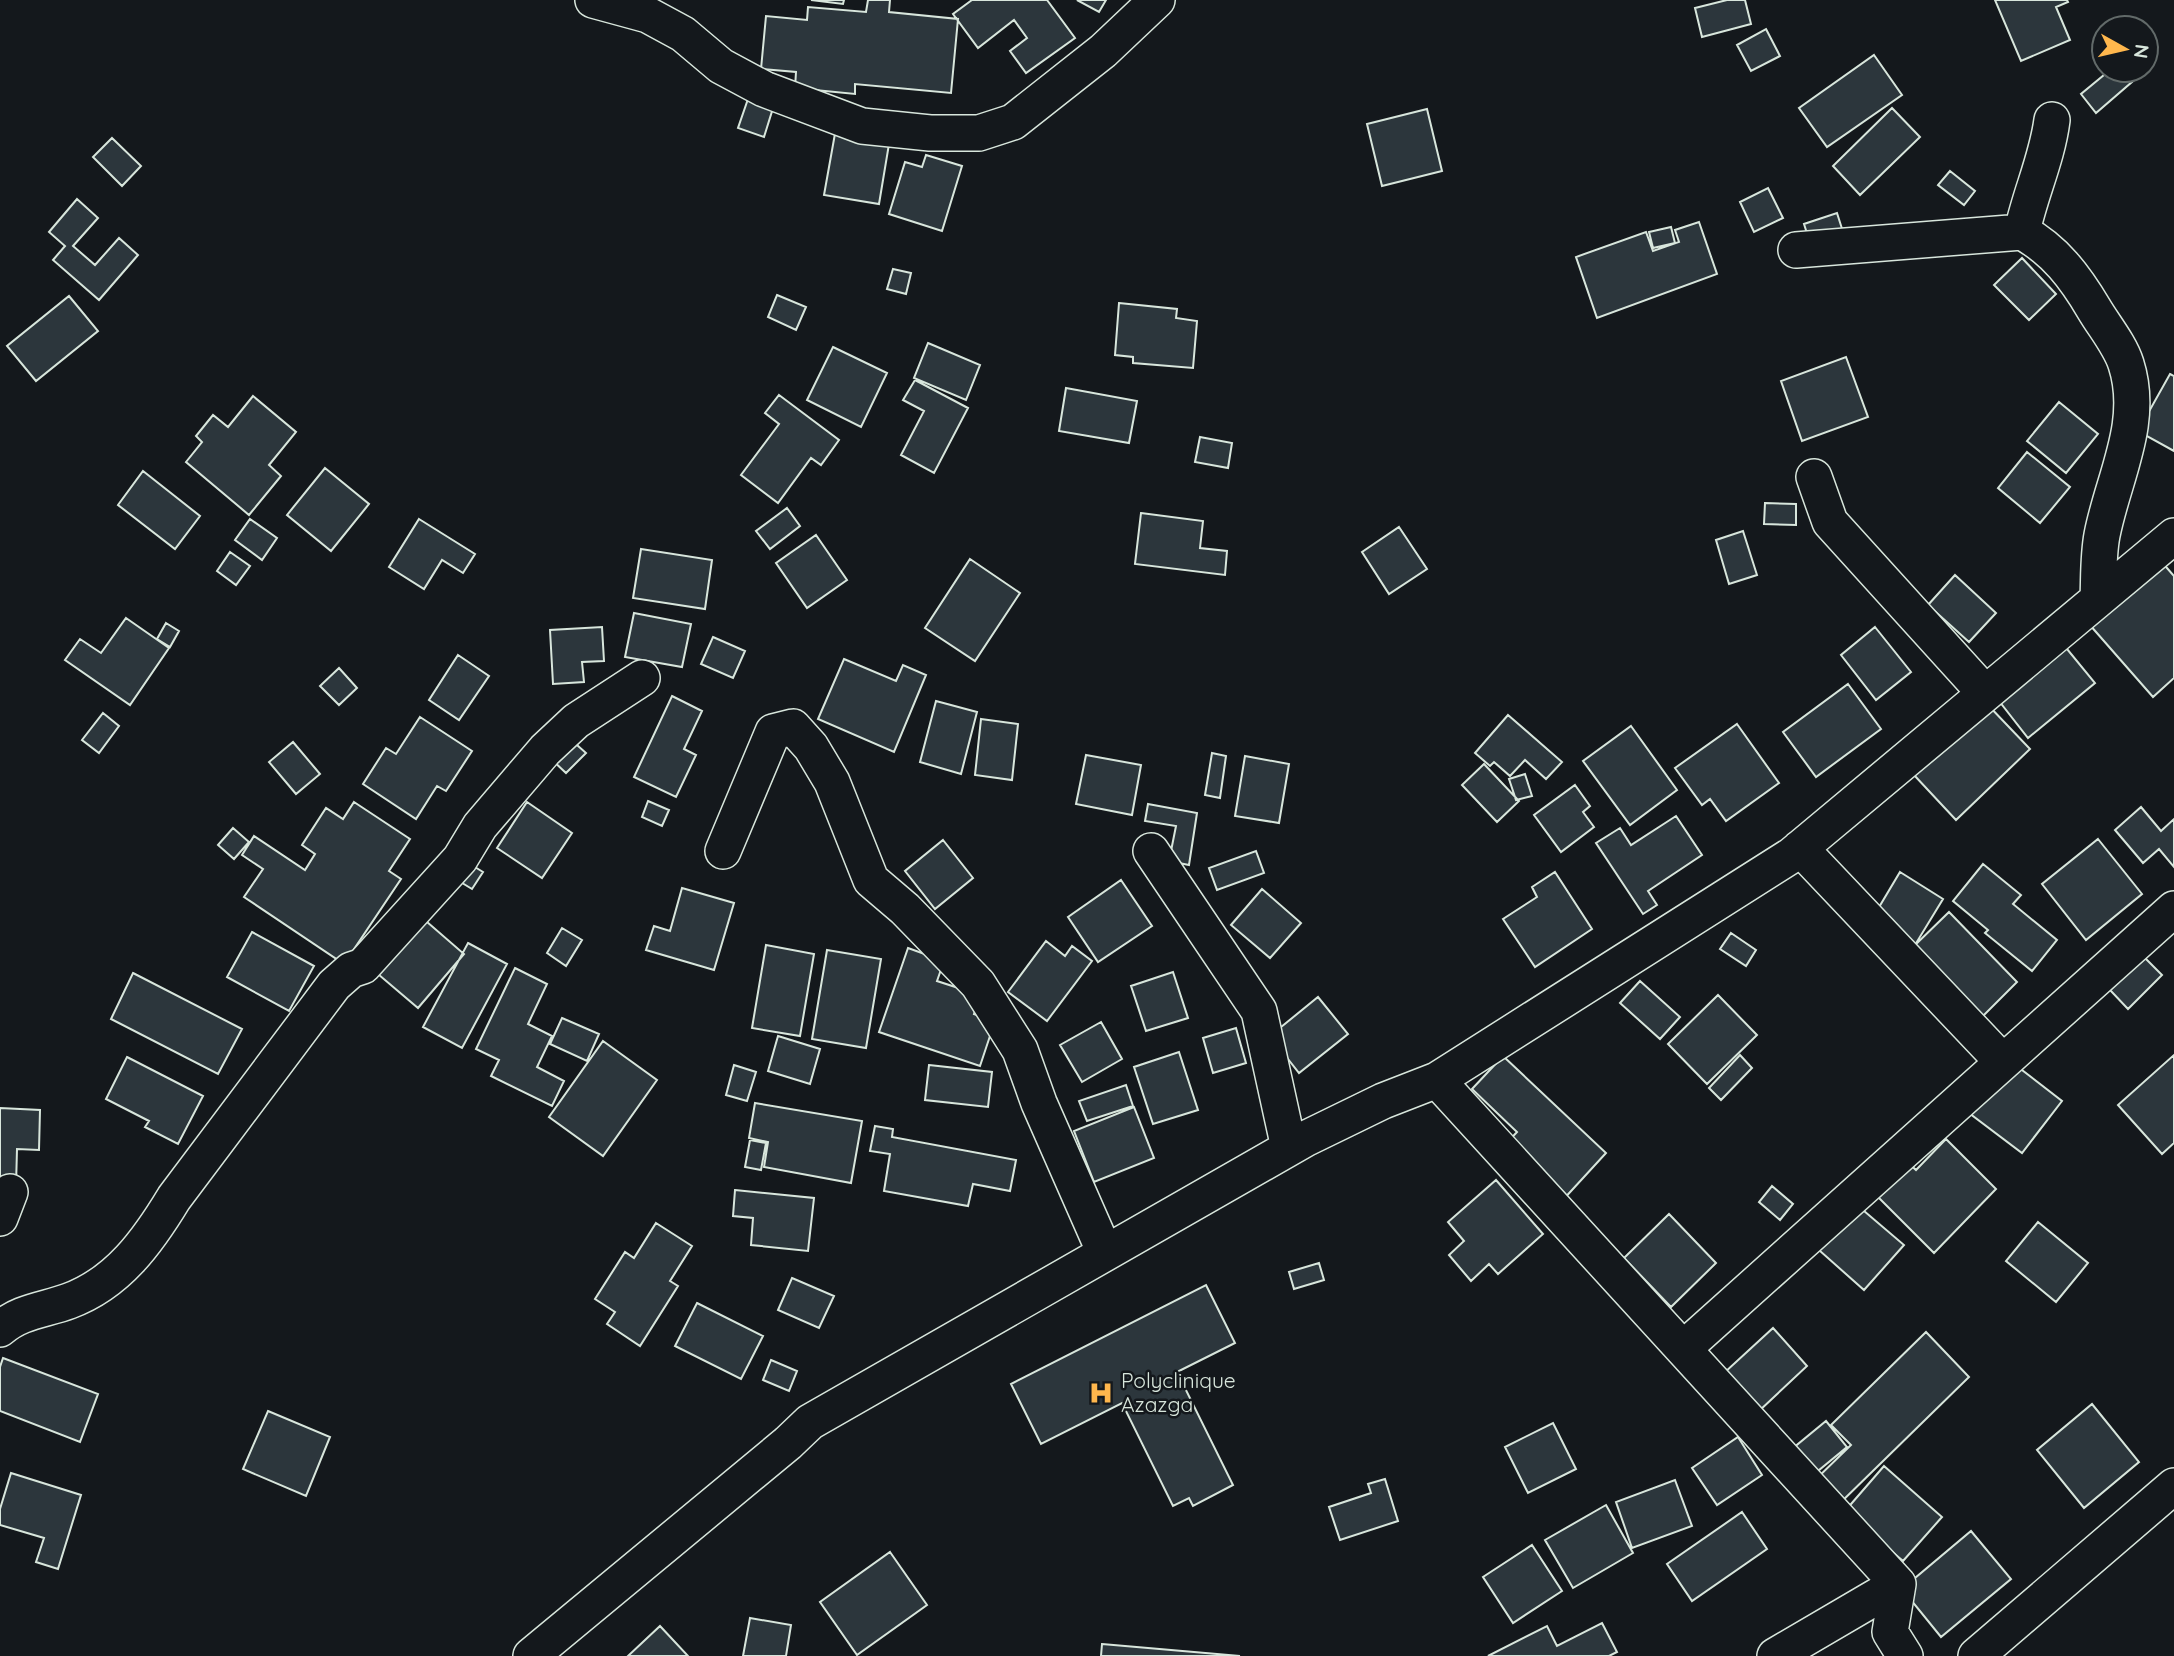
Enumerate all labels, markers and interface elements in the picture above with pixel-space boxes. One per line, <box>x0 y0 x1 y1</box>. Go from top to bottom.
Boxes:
north arrow <box>2090 14 2160 84</box>
text: N <box>2129 43 2155 60</box>
place label: Polyclinique Azazga <box>1121 1367 1236 1417</box>
hospital icon: Polyclinique Azazga <box>1087 1379 1115 1407</box>

